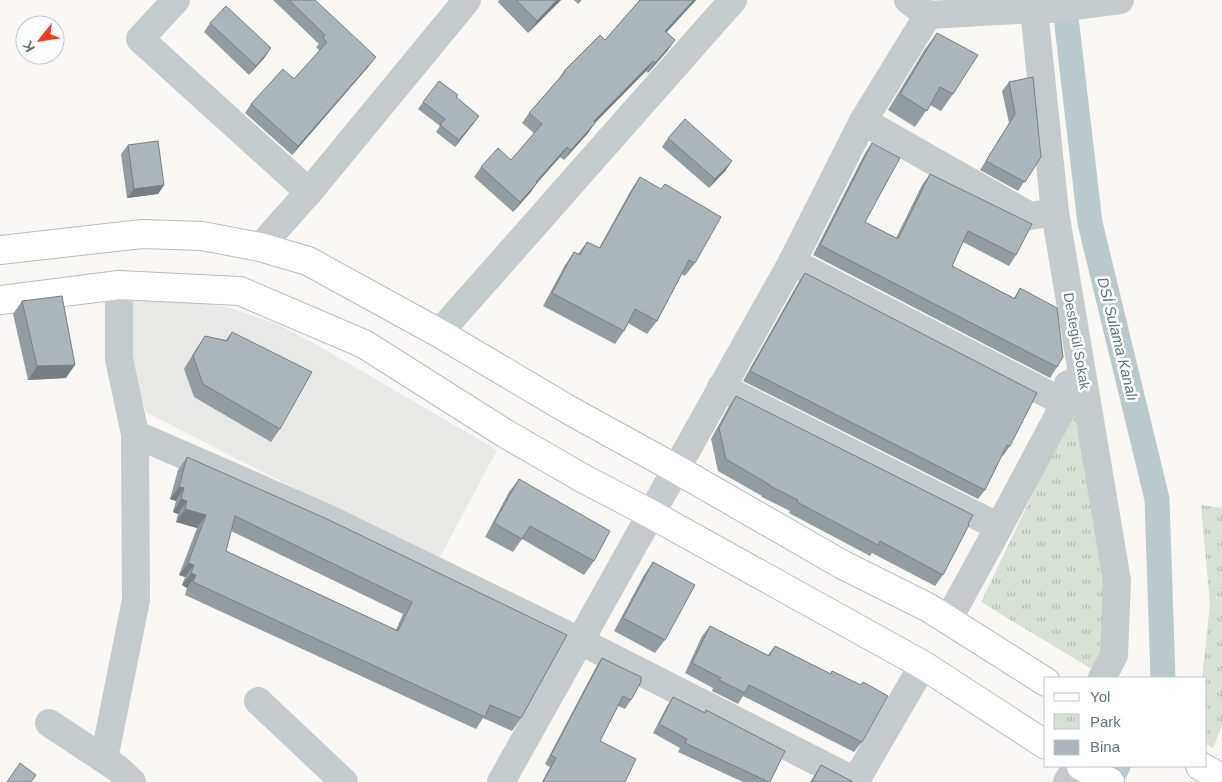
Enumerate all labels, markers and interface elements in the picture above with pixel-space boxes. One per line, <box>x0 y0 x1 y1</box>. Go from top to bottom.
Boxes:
north arrow <box>15 15 65 65</box>
text: K <box>19 38 38 55</box>
water label: DSİ Sulama Kanalı <box>1094 275 1142 403</box>
street label: Destegül Sokak <box>1061 291 1094 392</box>
legend <box>1044 677 1207 767</box>
text: Yol <box>1090 688 1110 705</box>
text: Park <box>1090 713 1121 730</box>
text: Bina <box>1090 738 1121 755</box>

